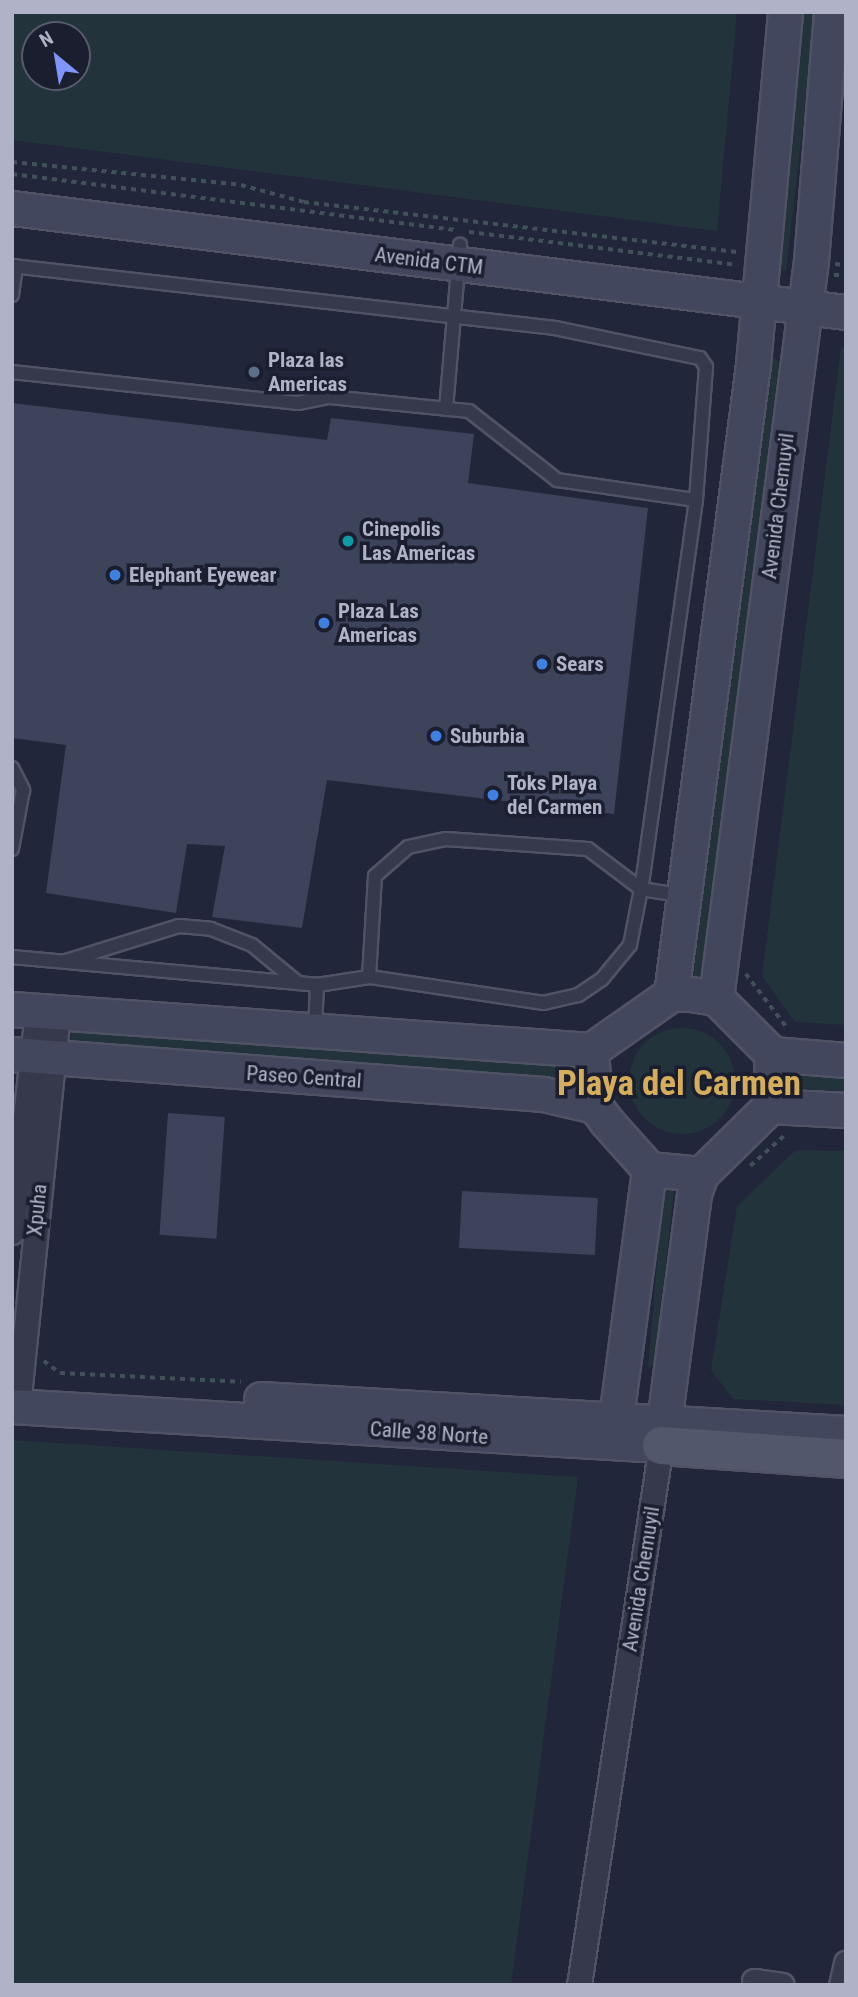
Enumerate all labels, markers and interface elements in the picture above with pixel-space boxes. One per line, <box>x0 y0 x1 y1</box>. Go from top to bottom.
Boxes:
north arrow <box>21 21 91 91</box>
text: N <box>35 26 57 52</box>
street label: Avenida CTM <box>373 242 485 280</box>
place label: Plaza las Americas <box>268 347 347 397</box>
marker: Plaza las Americas <box>246 364 262 380</box>
street label: Avenida Chemuyil <box>757 432 799 580</box>
place label: Cinepolis Las Americas <box>362 516 475 566</box>
marker: Cinepolis Las Americas <box>340 533 356 549</box>
place label: Elephant Eyewear <box>129 562 276 588</box>
marker: Elephant Eyewear <box>107 567 123 583</box>
place label: Plaza Las Americas <box>338 598 419 648</box>
marker: Plaza Las Americas <box>316 615 332 631</box>
place label: Sears <box>556 651 604 677</box>
marker: Sears <box>534 656 550 672</box>
place label: Suburbia <box>450 723 525 749</box>
marker: Suburbia <box>428 728 444 744</box>
place label: Toks Playa del Carmen <box>507 770 602 820</box>
marker: Toks Playa del Carmen <box>485 787 501 803</box>
street label: Paseo Central <box>246 1060 362 1094</box>
district label: Playa del Carmen <box>557 1063 801 1105</box>
street label: Xpuha <box>22 1183 52 1237</box>
street label: Calle 38 Norte <box>369 1416 489 1450</box>
street label: Avenida Chemuyil <box>617 1505 665 1653</box>

